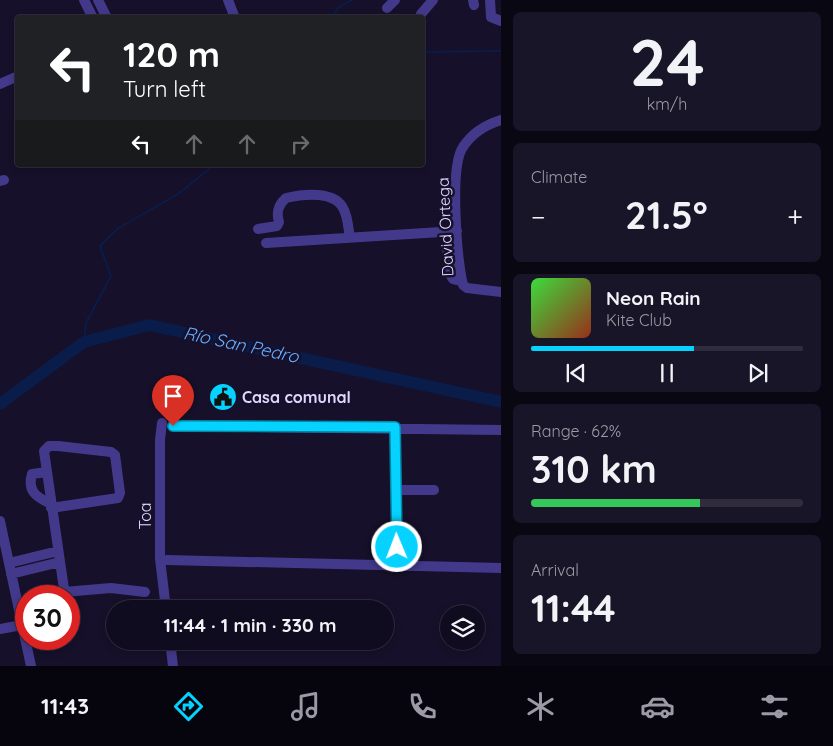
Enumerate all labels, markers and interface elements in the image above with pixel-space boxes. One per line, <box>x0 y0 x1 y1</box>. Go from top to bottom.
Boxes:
text: 24 <box>629 21 705 102</box>
text: 120 m <box>123 32 220 76</box>
icon: left <box>40 35 105 100</box>
text: Turn left <box>123 75 206 103</box>
text: km/h <box>647 94 687 114</box>
icon: left <box>127 130 155 158</box>
icon: ahead <box>180 130 208 158</box>
icon: ahead <box>233 130 261 158</box>
icon: right <box>286 130 314 158</box>
text: Climate <box>531 167 587 187</box>
street label: David Ortega <box>432 177 458 277</box>
text: 21.5° <box>625 191 708 239</box>
text: − <box>531 199 546 234</box>
text: + <box>787 199 803 234</box>
text: Neon Rain <box>606 286 701 310</box>
text: Kite Club <box>606 310 672 330</box>
water label: Río San Pedro <box>181 321 302 368</box>
icon: previous <box>562 359 590 387</box>
icon: pause <box>653 359 681 387</box>
icon: next <box>744 359 772 387</box>
pin <box>152 375 194 426</box>
icon: arrive <box>159 382 187 410</box>
public building icon: Casa comunal <box>208 382 238 412</box>
place label: Casa comunal <box>242 387 351 407</box>
text: Range · 62% <box>531 421 621 441</box>
text: 310 km <box>531 445 657 493</box>
street label: Toa <box>135 502 155 530</box>
position arrow <box>370 520 422 572</box>
text: Arrival <box>531 560 579 580</box>
text: 11:44 <box>531 584 616 632</box>
speed limit sign: 30 <box>15 585 80 650</box>
map controls <box>440 605 485 650</box>
button: layers <box>440 605 485 650</box>
text: 11:44 · 1 min · 330 m <box>164 613 336 637</box>
icon: directions <box>171 689 206 724</box>
icon: music <box>288 689 323 724</box>
icon: phone <box>405 689 440 724</box>
icon: climate <box>523 689 558 724</box>
icon: car <box>640 689 675 724</box>
icon: filters <box>757 689 792 724</box>
text: 11:43 <box>41 692 89 720</box>

